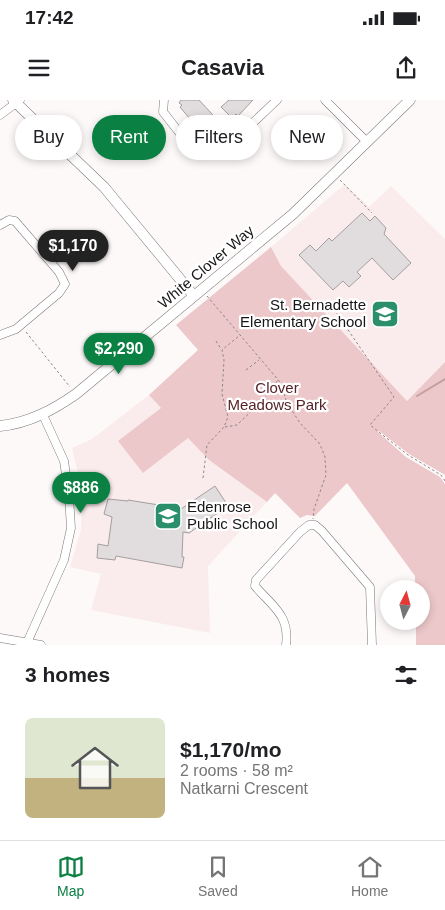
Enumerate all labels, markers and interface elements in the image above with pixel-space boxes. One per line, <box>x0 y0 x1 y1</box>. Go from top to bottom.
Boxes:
text: 17:42 <box>25 7 74 28</box>
icon: menu <box>25 54 53 82</box>
icon: share <box>392 54 420 82</box>
text: Casavia <box>181 55 264 80</box>
chip: Buy <box>15 115 82 160</box>
chip: Rent <box>92 115 166 160</box>
chip: Filters <box>176 115 261 160</box>
chip: New <box>271 115 343 160</box>
street label: White Clover Way <box>154 221 257 312</box>
pin: $1,170 <box>32 230 114 272</box>
text: $1,170 <box>49 237 97 254</box>
place label: St. Bernadette Elementary School <box>240 296 366 330</box>
school or university icon: St. Bernadette Elementary School <box>370 299 400 329</box>
pin: $2,290 <box>78 332 160 375</box>
text: $2,290 <box>95 340 143 357</box>
park label: Clover Meadows Park <box>227 379 327 413</box>
pin: $886 <box>51 472 111 514</box>
text: $886 <box>63 479 99 496</box>
place label: Edenrose Public School <box>187 498 278 532</box>
school or university icon: Edenrose Public School <box>153 501 183 531</box>
north arrow <box>380 580 430 630</box>
map controls <box>380 580 430 630</box>
icon: filters <box>392 661 420 689</box>
text: 3 homes <box>25 663 110 686</box>
icon: home <box>65 738 125 798</box>
text: $1,170/mo <box>180 738 282 761</box>
text: 2 rooms · 58 m² <box>180 762 293 779</box>
text: Natkarni Crescent <box>180 780 308 797</box>
tab: Map <box>57 853 85 899</box>
tab: Saved <box>198 853 238 899</box>
tab: Home <box>351 853 388 899</box>

